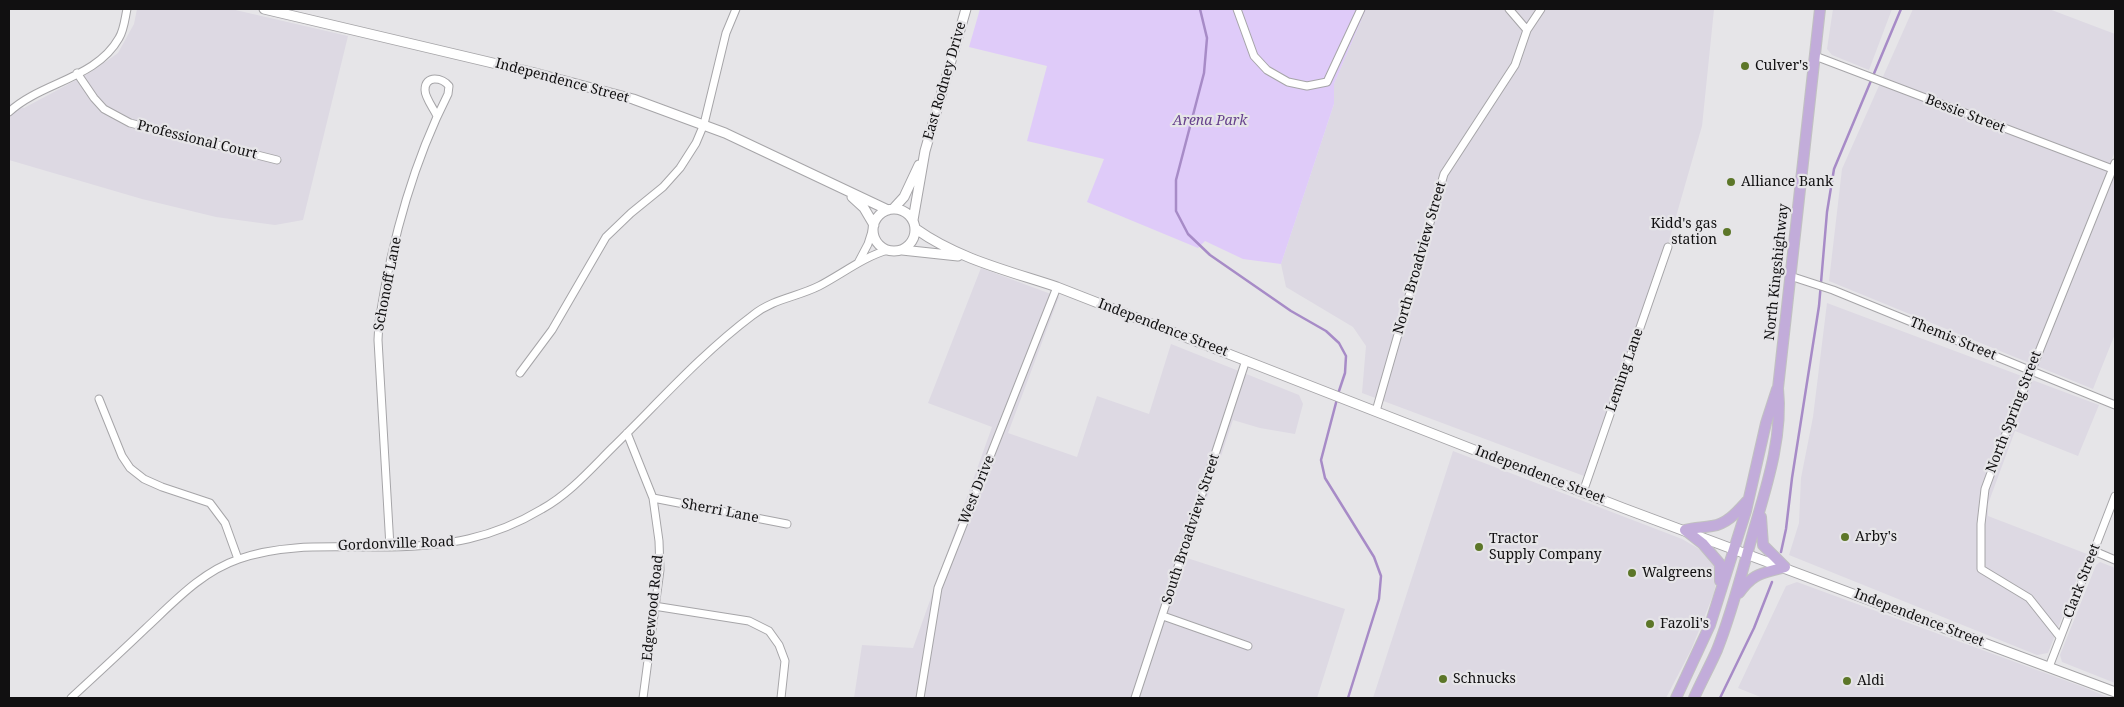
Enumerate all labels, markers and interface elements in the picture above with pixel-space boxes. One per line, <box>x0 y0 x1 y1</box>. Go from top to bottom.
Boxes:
street label: East Rodney Drive <box>920 20 970 142</box>
street label: Independence Street <box>493 55 631 107</box>
place label: Culver's <box>1755 58 1808 74</box>
marker: Culver's <box>1739 60 1751 72</box>
street label: Bessie Street <box>1923 91 2007 137</box>
park label: Arena Park <box>1173 113 1247 129</box>
street label: Professional Court <box>135 117 259 163</box>
place label: Alliance Bank <box>1741 174 1833 190</box>
marker: Alliance Bank <box>1725 176 1737 188</box>
street label: North Broadview Street <box>1390 180 1450 336</box>
street label: North Kingshighway <box>1761 203 1793 341</box>
place label: Kidd's gas station <box>1651 216 1717 248</box>
marker: Kidd's gas station <box>1721 226 1733 238</box>
street label: Schonoff Lane <box>371 236 405 332</box>
street label: Independence Street <box>1096 296 1230 360</box>
street label: Themis Street <box>1907 314 1999 364</box>
street label: Leming Lane <box>1603 326 1647 414</box>
street label: North Spring Street <box>1983 349 2045 475</box>
street label: Independence Street <box>1473 443 1607 507</box>
street label: South Broadview Street <box>1159 452 1223 606</box>
street label: West Drive <box>956 453 998 527</box>
street label: Sherri Lane <box>680 495 760 527</box>
place label: Arby's <box>1855 529 1897 545</box>
place label: Tractor Supply Company <box>1489 531 1602 564</box>
marker: Arby's <box>1839 531 1851 543</box>
street label: Gordonville Road <box>337 534 455 554</box>
marker: Tractor Supply Company <box>1473 541 1485 553</box>
street label: Clark Street <box>2060 541 2104 621</box>
street label: Edgewood Road <box>639 554 667 662</box>
place label: Walgreens <box>1642 565 1712 581</box>
marker: Walgreens <box>1626 567 1638 579</box>
street label: Independence Street <box>1852 586 1986 650</box>
place label: Fazoli's <box>1660 616 1709 632</box>
marker: Fazoli's <box>1644 618 1656 630</box>
place label: Schnucks <box>1453 671 1516 687</box>
marker: Schnucks <box>1437 673 1449 685</box>
place label: Aldi <box>1857 673 1884 689</box>
marker: Aldi <box>1841 675 1853 687</box>

